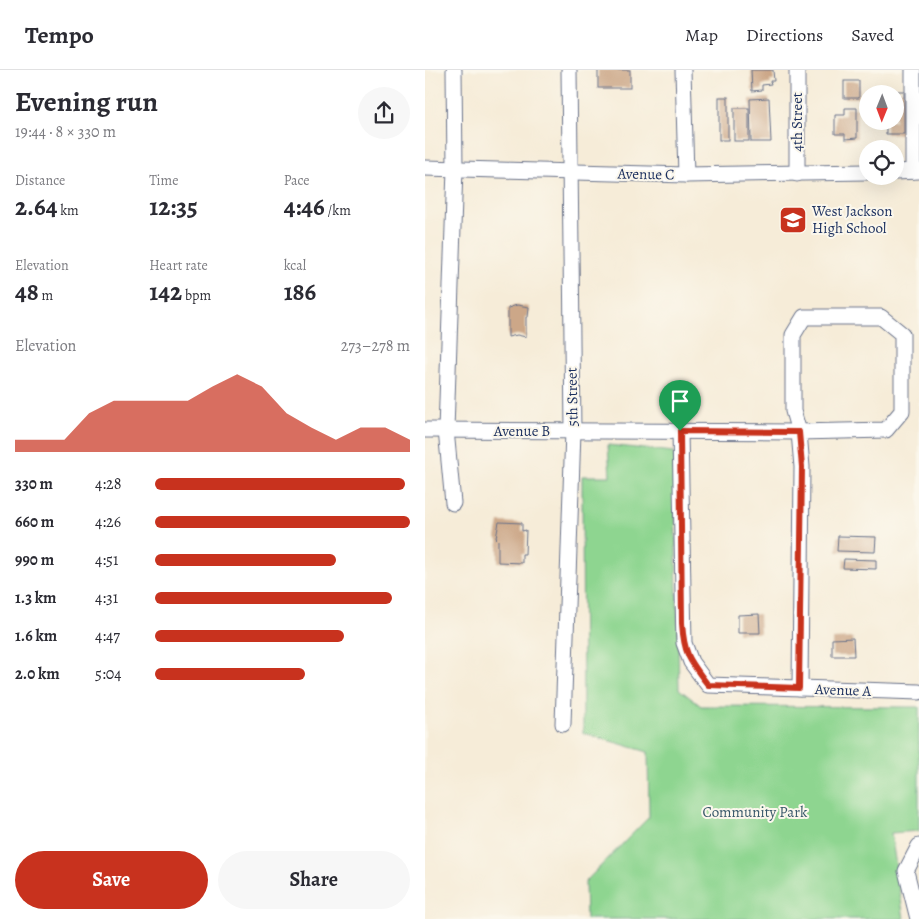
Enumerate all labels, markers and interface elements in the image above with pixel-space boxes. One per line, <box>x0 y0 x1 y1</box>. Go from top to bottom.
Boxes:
text: Tempo <box>25 19 94 51</box>
text: Map <box>685 23 718 47</box>
text: Directions <box>746 23 823 47</box>
text: Saved <box>851 23 894 47</box>
text: Evening run <box>15 83 158 121</box>
north arrow <box>859 85 904 130</box>
map controls <box>859 85 904 185</box>
button: share <box>358 87 410 139</box>
street label: 4th Street <box>787 92 807 152</box>
text: 19:44 · 8 × 330 m <box>15 121 116 143</box>
button: locate <box>859 140 904 185</box>
street label: Avenue C <box>616 163 675 184</box>
text: Distance <box>15 171 65 190</box>
text: Time <box>149 171 178 190</box>
text: Pace <box>284 171 310 190</box>
text: 2.64 <box>15 190 57 224</box>
text: 12:35 <box>149 190 198 224</box>
text: 4:46 <box>284 190 325 224</box>
text: km <box>57 201 79 220</box>
text: /km <box>325 201 351 220</box>
place label: West Jackson High School <box>811 201 893 238</box>
school or university icon: West Jackson High School <box>778 205 808 235</box>
text: Elevation <box>15 256 69 275</box>
text: Heart rate <box>149 256 208 275</box>
text: kcal <box>284 256 306 275</box>
text: 48 <box>15 275 39 309</box>
text: 142 <box>149 275 182 309</box>
text: 186 <box>284 275 316 309</box>
text: m <box>39 286 53 305</box>
text: bpm <box>182 286 211 305</box>
text: Elevation <box>15 335 76 357</box>
text: 273–278 m <box>341 335 410 357</box>
street label: 5th Street <box>561 367 583 427</box>
pin <box>659 380 701 431</box>
icon: arrive <box>666 387 694 415</box>
street label: Avenue B <box>493 421 550 441</box>
text: 330 m <box>15 473 53 495</box>
text: 4:28 <box>95 473 121 495</box>
text: 660 m <box>15 511 54 533</box>
text: 4:26 <box>95 511 121 533</box>
text: 990 m <box>15 549 54 571</box>
text: 4:51 <box>95 549 118 571</box>
text: 1.3 km <box>15 587 56 609</box>
text: 4:31 <box>95 587 118 609</box>
text: 1.6 km <box>15 625 57 647</box>
text: 4:47 <box>95 625 120 647</box>
text: 2.0 km <box>15 663 60 685</box>
text: 5:04 <box>95 663 121 685</box>
street label: Avenue A <box>813 679 872 701</box>
park label: Community Park <box>703 802 808 822</box>
button: Save <box>15 851 208 909</box>
button: Share <box>218 851 410 909</box>

